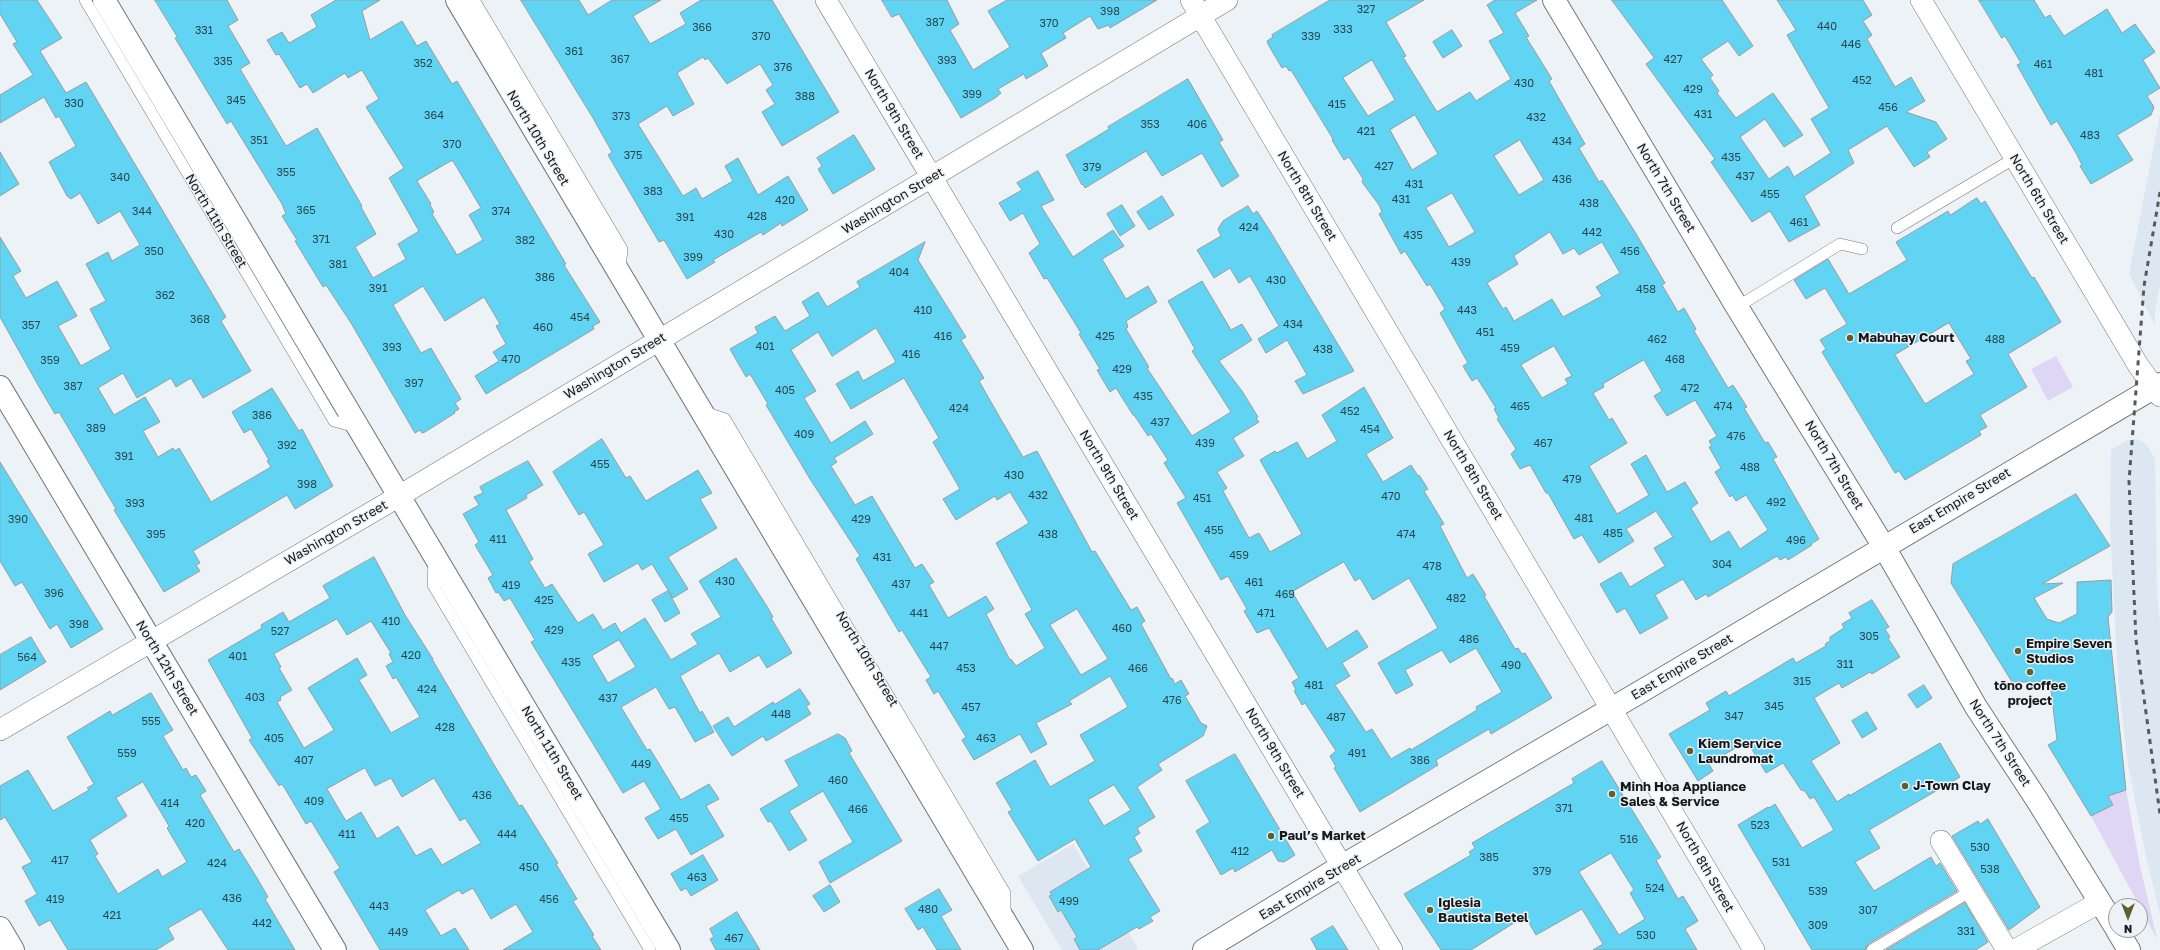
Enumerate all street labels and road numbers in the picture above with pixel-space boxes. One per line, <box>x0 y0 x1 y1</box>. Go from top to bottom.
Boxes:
street label: North 9th Street <box>861 66 927 162</box>
street label: North 10th Street <box>503 87 573 189</box>
street label: North 7th Street <box>1633 141 1699 235</box>
street label: North 8th Street <box>1274 148 1340 244</box>
street label: North 6th Street <box>2006 151 2072 247</box>
street label: Washington Street <box>839 164 947 238</box>
street label: North 11th Street <box>182 171 250 271</box>
street label: Washington Street <box>561 329 669 403</box>
street label: North 7th Street <box>1801 418 1867 512</box>
street label: North 9th Street <box>1076 427 1142 523</box>
street label: North 8th Street <box>1440 427 1506 523</box>
street label: East Empire Street <box>1906 465 2014 537</box>
street label: Washington Street <box>282 497 390 569</box>
street label: North 10th Street <box>832 608 902 710</box>
street label: North 12th Street <box>132 618 202 718</box>
street label: East Empire Street <box>1628 631 1736 703</box>
street label: North 7th Street <box>1966 696 2034 790</box>
street label: North 11th Street <box>518 703 586 803</box>
street label: North 9th Street <box>1242 705 1308 801</box>
street label: North 8th Street <box>1673 819 1737 915</box>
street label: East Empire Street <box>1256 851 1364 923</box>

